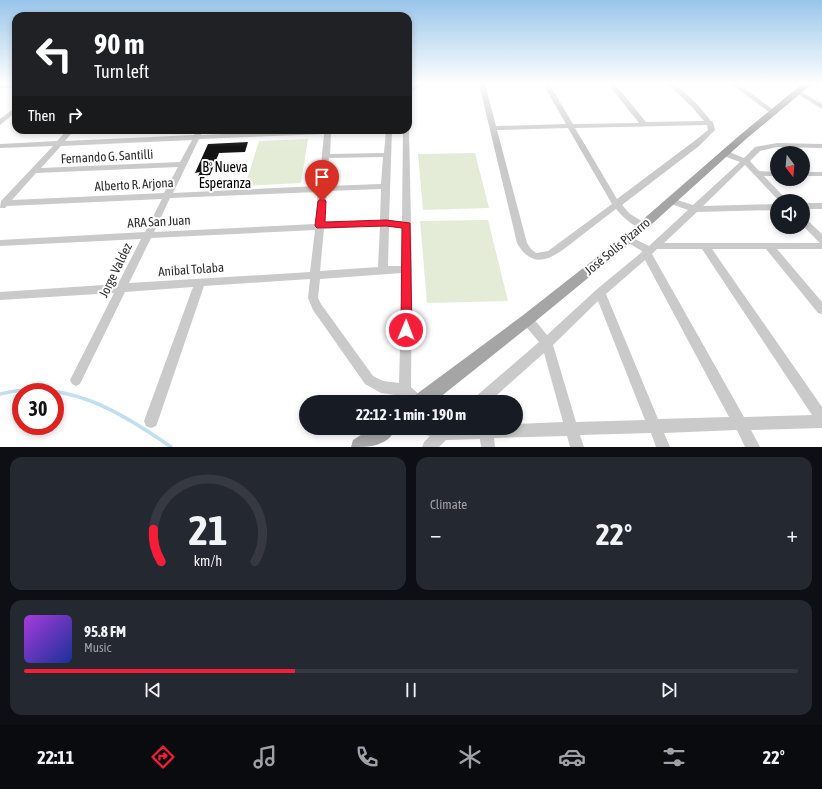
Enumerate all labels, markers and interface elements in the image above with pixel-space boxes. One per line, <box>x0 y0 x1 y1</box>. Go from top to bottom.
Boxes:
icon: left <box>28 28 80 80</box>
text: 90 m <box>94 28 144 60</box>
text: Turn left <box>94 61 149 82</box>
icon: right <box>64 104 86 126</box>
text: Then <box>28 107 56 124</box>
north arrow <box>770 146 810 186</box>
map controls <box>770 146 810 234</box>
street label: Fernando G. Santilli <box>60 147 154 166</box>
district label: Bº Nueva Esperanza <box>199 159 251 191</box>
pin <box>305 160 339 201</box>
icon: arrive <box>311 166 333 188</box>
street label: Alberto R. Arjona <box>94 175 174 194</box>
button: sound <box>770 194 810 234</box>
street label: ARA San Juan <box>127 212 191 231</box>
street label: José Solís Pizarro <box>582 215 653 278</box>
street label: Jorge Valdez <box>96 240 135 300</box>
street label: Anibal Tolaba <box>158 260 224 279</box>
position arrow <box>385 309 427 351</box>
speed limit sign: 30 <box>12 383 64 435</box>
text: 22:12 · 1 min · 190 m <box>356 406 466 423</box>
text: Climate <box>430 497 467 512</box>
text: 21 <box>188 505 228 553</box>
text: 22° <box>596 517 632 551</box>
text: − <box>430 521 441 547</box>
text: + <box>787 521 798 547</box>
text: km/h <box>194 552 222 568</box>
text: 95.8 FM <box>84 623 126 640</box>
text: Music <box>84 640 111 655</box>
icon: previous <box>142 679 164 701</box>
icon: pause <box>400 679 422 701</box>
icon: next <box>658 679 680 701</box>
icon: directions <box>149 743 177 771</box>
icon: music <box>251 743 279 771</box>
icon: phone <box>353 743 381 771</box>
icon: climate <box>456 743 484 771</box>
icon: car <box>558 743 586 771</box>
icon: filters <box>660 743 688 771</box>
text: 22:11 <box>37 747 74 768</box>
text: 22° <box>763 747 785 768</box>

